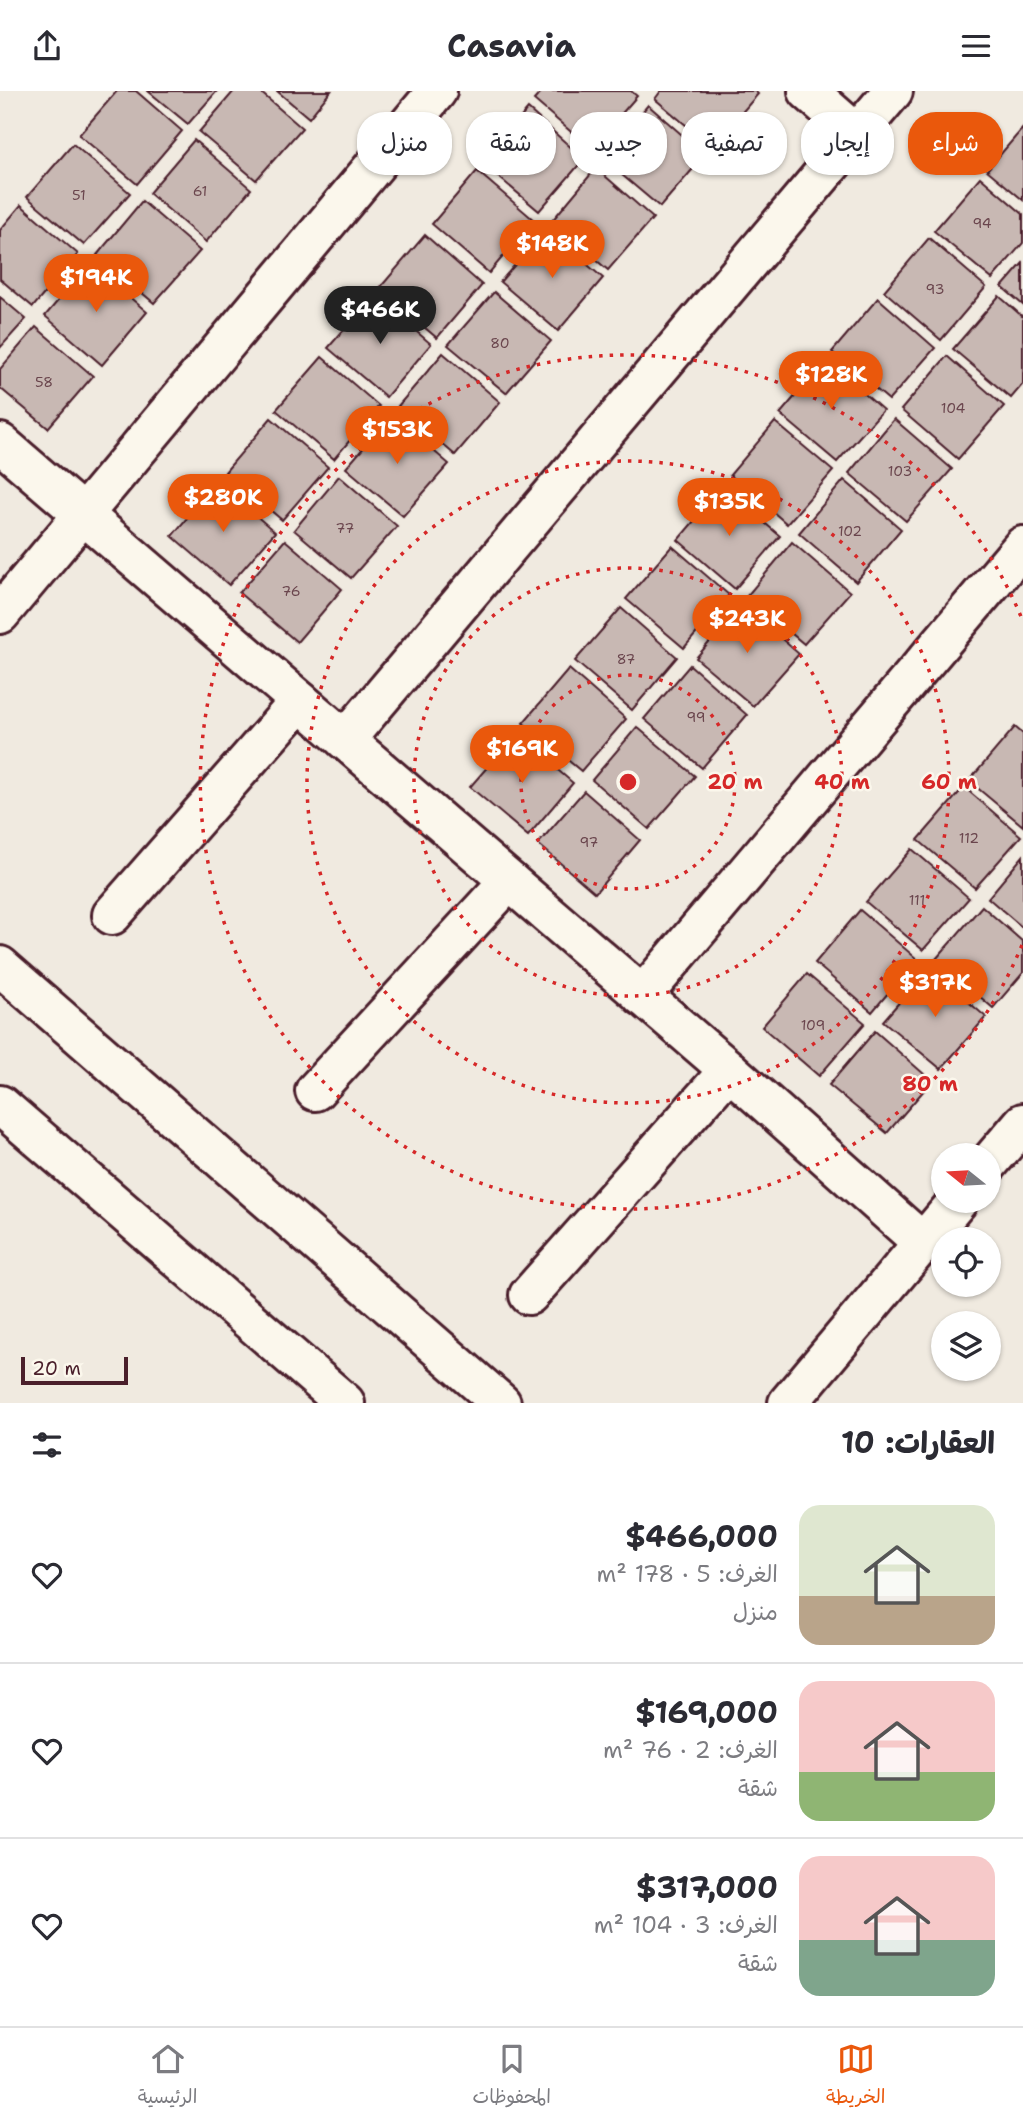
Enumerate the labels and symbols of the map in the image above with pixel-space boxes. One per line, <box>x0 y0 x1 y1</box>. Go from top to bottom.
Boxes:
house number: 61 <box>193 182 207 200</box>
house number: 51 <box>72 186 86 204</box>
house number: 94 <box>972 214 992 232</box>
pin: $148K <box>503 221 601 280</box>
pin: $194K <box>47 255 145 314</box>
house number: 93 <box>926 280 944 298</box>
pin: $466K <box>331 287 429 346</box>
house number: 80 <box>490 334 510 352</box>
pin: $128K <box>782 351 880 411</box>
house number: 58 <box>35 373 53 391</box>
house number: 104 <box>941 399 966 417</box>
pin: $153K <box>348 407 446 466</box>
house number: 103 <box>888 462 912 480</box>
pin: $280K <box>174 475 272 534</box>
pin: $135K <box>680 479 778 538</box>
house number: 77 <box>336 519 354 537</box>
house number: 102 <box>838 522 862 540</box>
house number: 76 <box>281 582 301 600</box>
pin: $243K <box>698 595 796 655</box>
house number: 87 <box>617 650 635 668</box>
house number: 99 <box>686 708 706 726</box>
pin: $169K <box>473 725 571 785</box>
text: 20 m <box>707 768 763 796</box>
text: 40 m <box>814 768 870 796</box>
text: 60 m <box>921 768 977 796</box>
centre of rings <box>616 770 640 794</box>
house number: 112 <box>959 829 979 847</box>
house number: 97 <box>580 833 598 851</box>
house number: 111 <box>909 891 925 909</box>
pin: $317K <box>886 960 984 1019</box>
house number: 109 <box>801 1016 825 1034</box>
text: 80 m <box>902 1070 958 1098</box>
north arrow <box>931 1143 1001 1213</box>
scale bar <box>21 1354 128 1386</box>

